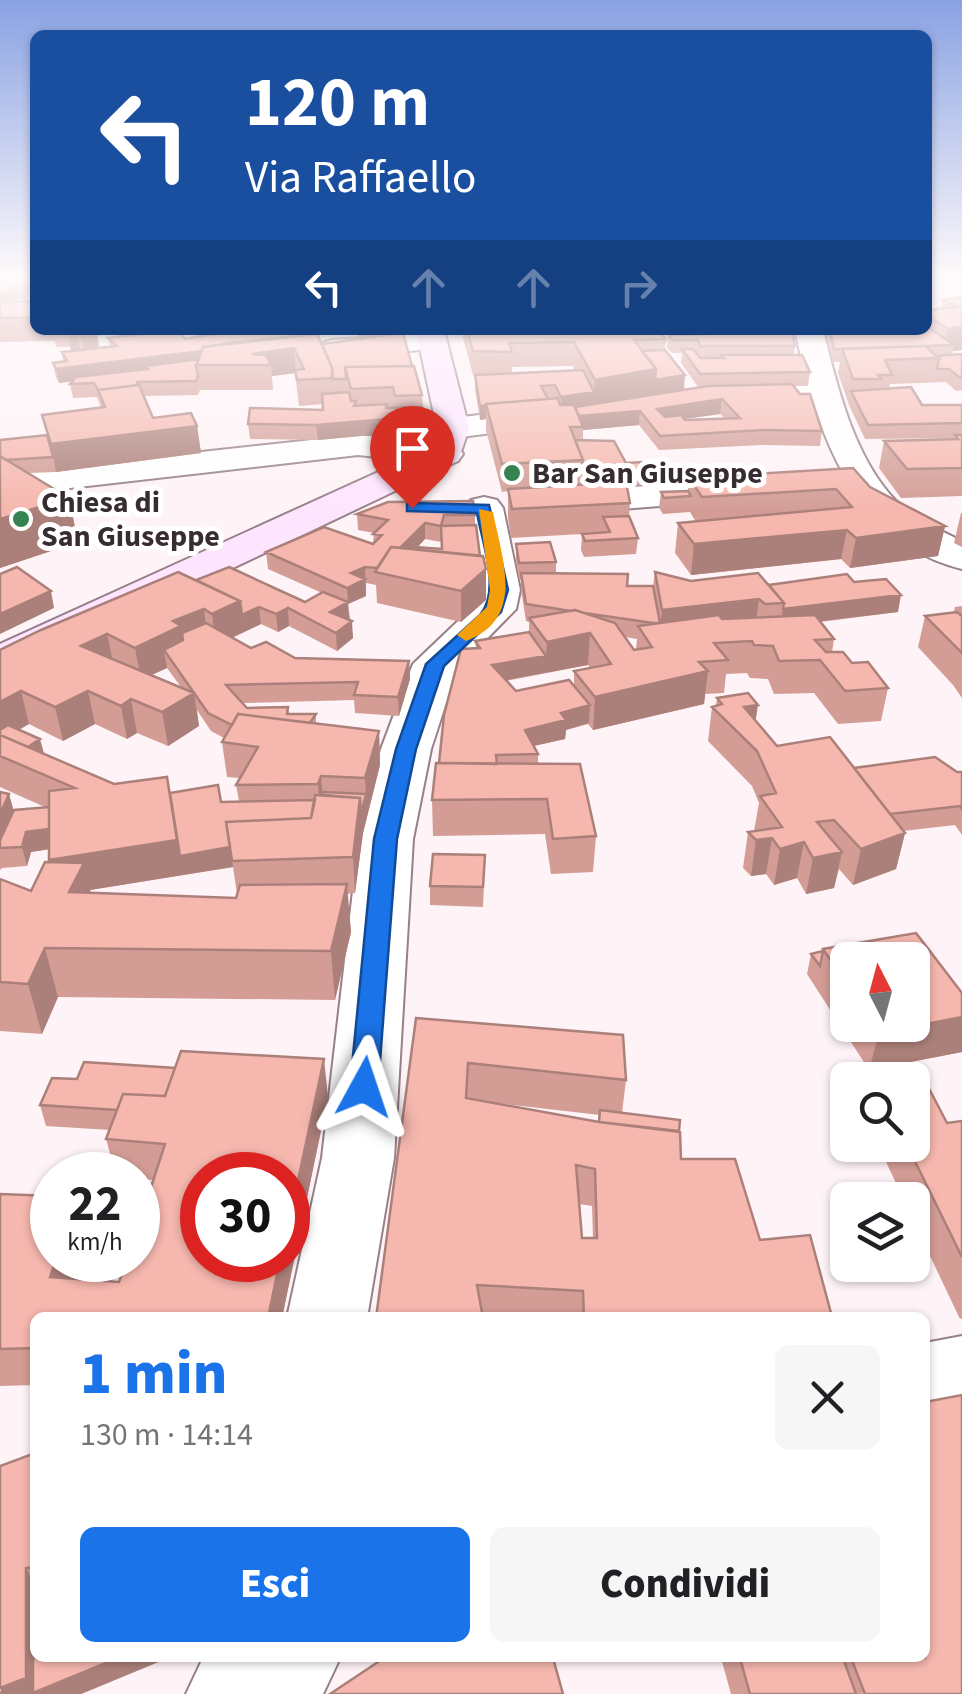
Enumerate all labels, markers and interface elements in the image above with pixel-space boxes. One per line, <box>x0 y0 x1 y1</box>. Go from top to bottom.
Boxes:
text: 120 m <box>245 53 430 153</box>
icon: left <box>80 70 210 200</box>
text: Via Raffaello <box>245 146 476 210</box>
icon: left <box>296 260 351 315</box>
icon: ahead <box>401 260 456 315</box>
icon: ahead <box>506 260 561 315</box>
icon: right <box>611 260 666 315</box>
pin <box>370 406 455 509</box>
icon: arrive <box>385 421 440 476</box>
place label: Bar San Giuseppe <box>532 452 763 495</box>
marker: Bar San Giuseppe <box>501 462 523 484</box>
place label: Chiesa di San Giuseppe <box>41 481 220 558</box>
marker: Chiesa di San Giuseppe <box>10 508 32 530</box>
north arrow <box>830 942 930 1042</box>
map controls <box>830 942 930 1282</box>
position arrow <box>312 1035 416 1139</box>
button: search <box>830 1062 930 1162</box>
speed limit sign: 30 <box>180 1152 310 1282</box>
text: 22 <box>69 1169 121 1240</box>
button: layers <box>830 1182 930 1282</box>
text: km/h <box>67 1224 123 1260</box>
text: 1 min <box>80 1332 227 1417</box>
button: close <box>775 1345 880 1450</box>
text: 130 m · 14:14 <box>80 1412 253 1458</box>
button: Esci <box>80 1527 470 1642</box>
button: Condividi <box>490 1527 880 1642</box>

